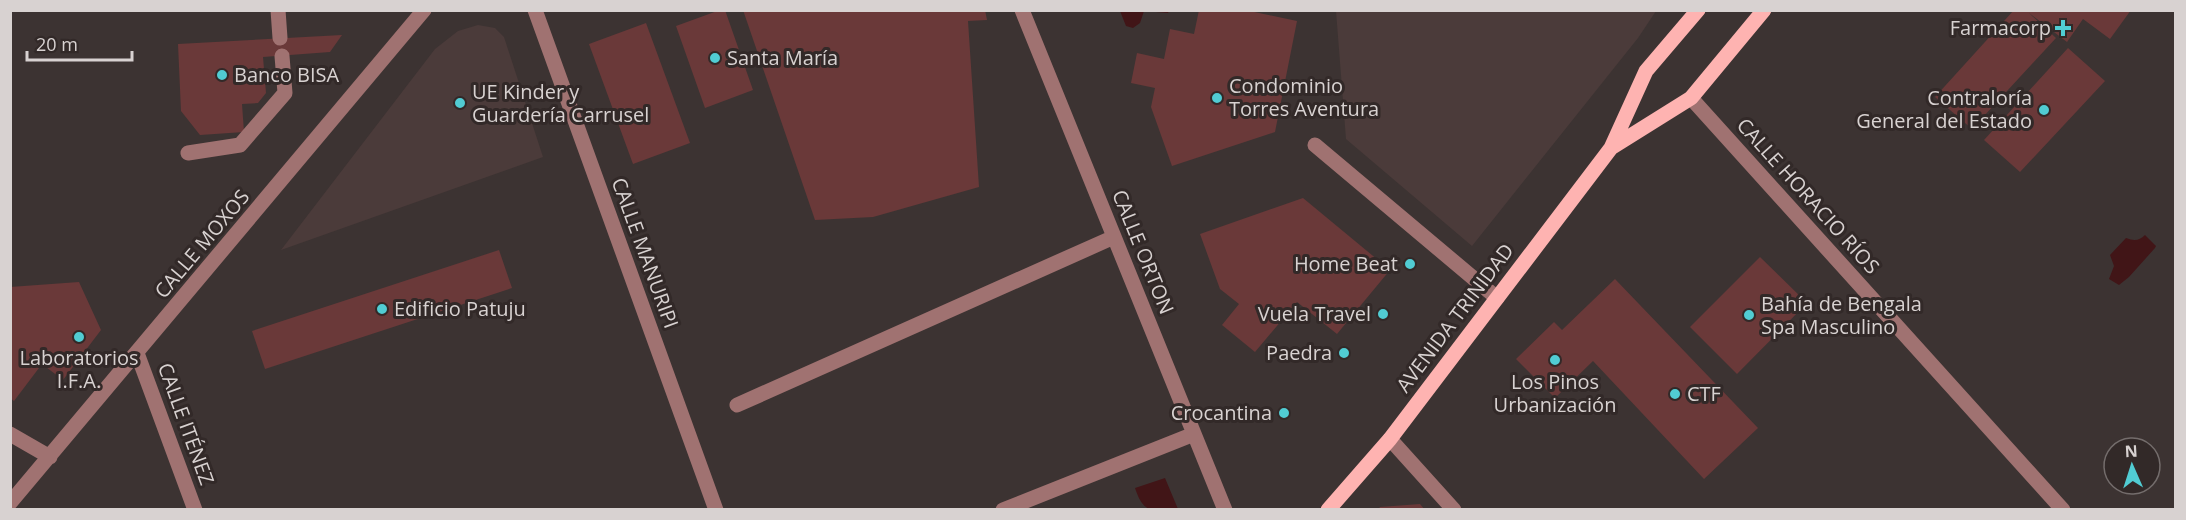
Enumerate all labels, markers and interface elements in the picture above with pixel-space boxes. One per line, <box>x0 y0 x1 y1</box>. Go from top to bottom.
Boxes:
place label: Farmacorp <box>1950 14 2051 41</box>
marker: Farmacorp <box>2056 21 2070 35</box>
scale bar <box>27 24 132 62</box>
text: 20 m <box>36 32 78 56</box>
place label: Santa María <box>727 44 838 71</box>
marker: Santa María <box>708 51 722 65</box>
place label: Banco BISA <box>234 61 340 88</box>
marker: Banco BISA <box>215 68 229 82</box>
place label: Condominio Torres Aventura <box>1229 72 1379 122</box>
place label: UE Kinder y Guardería Carrusel <box>472 78 649 128</box>
place label: Contraloría General del Estado <box>1856 84 2032 134</box>
marker: Condominio Torres Aventura <box>1210 91 1224 105</box>
marker: UE Kinder y Guardería Carrusel <box>453 96 467 110</box>
marker: Contraloría General del Estado <box>2037 103 2051 117</box>
street label: CALLE HORACIO RÍOS <box>1731 112 1886 279</box>
street label: CALLE MANURIPI <box>606 174 685 332</box>
street label: CALLE MOXOS <box>148 184 255 304</box>
street label: CALLE ORTON <box>1106 186 1181 318</box>
street label: AVENIDA TRINIDAD <box>1390 238 1520 398</box>
place label: Home Beat <box>1294 250 1398 277</box>
marker: Home Beat <box>1403 257 1417 271</box>
place label: Bahía de Bengala Spa Masculino <box>1761 290 1922 340</box>
place label: Edificio Patuju <box>394 295 526 322</box>
place label: Vuela Travel <box>1258 300 1371 327</box>
marker: Edificio Patuju <box>375 302 389 316</box>
marker: Vuela Travel <box>1376 307 1390 321</box>
marker: Bahía de Bengala Spa Masculino <box>1742 308 1756 322</box>
marker: Laboratorios I.F.A. <box>72 330 86 344</box>
place label: Paedra <box>1266 339 1332 366</box>
place label: Laboratorios I.F.A. <box>19 344 139 394</box>
marker: Paedra <box>1337 346 1351 360</box>
marker: Los Pinos Urbanización <box>1548 353 1562 367</box>
street label: CALLE ITÉNEZ <box>152 359 221 488</box>
place label: Los Pinos Urbanización <box>1494 368 1616 418</box>
place label: CTF <box>1687 380 1721 407</box>
marker: CTF <box>1668 387 1682 401</box>
place label: Crocantina <box>1171 399 1272 426</box>
marker: Crocantina <box>1277 406 1291 420</box>
north arrow <box>2102 436 2162 496</box>
text: N <box>2124 440 2138 462</box>

